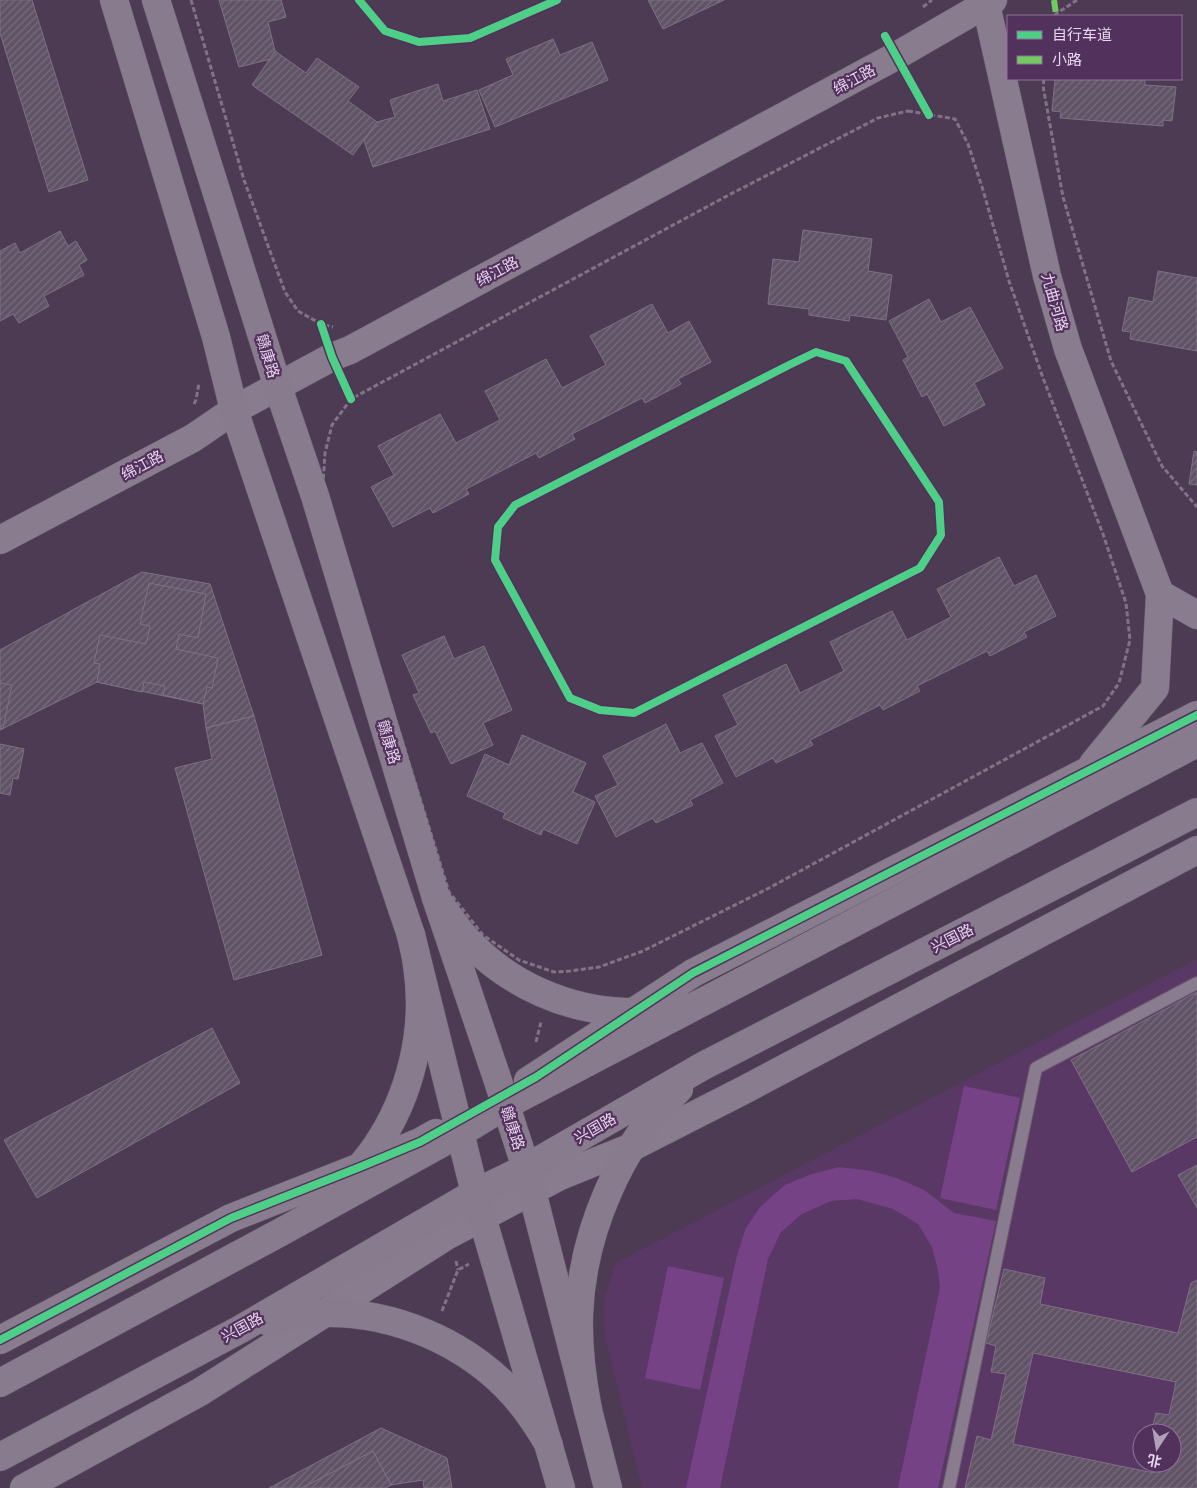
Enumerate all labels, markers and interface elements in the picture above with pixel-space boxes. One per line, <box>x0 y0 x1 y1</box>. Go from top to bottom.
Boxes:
legend <box>1007 15 1182 80</box>
text: 自行车道 <box>1052 24 1112 45</box>
text: 小路 <box>1052 49 1082 70</box>
street label: 绵江路 <box>829 59 879 99</box>
street label: 绵江路 <box>472 251 522 291</box>
street label: 九曲河路 <box>1037 270 1073 334</box>
street label: 赣康路 <box>251 331 285 381</box>
street label: 绵江路 <box>117 445 167 485</box>
street label: 赣康路 <box>372 717 406 767</box>
street label: 兴国路 <box>927 918 977 958</box>
street label: 赣康路 <box>496 1103 530 1153</box>
street label: 兴国路 <box>570 1108 620 1148</box>
street label: 兴国路 <box>217 1307 267 1347</box>
north arrow <box>1132 1423 1182 1473</box>
text: 北 <box>1145 1449 1163 1472</box>

